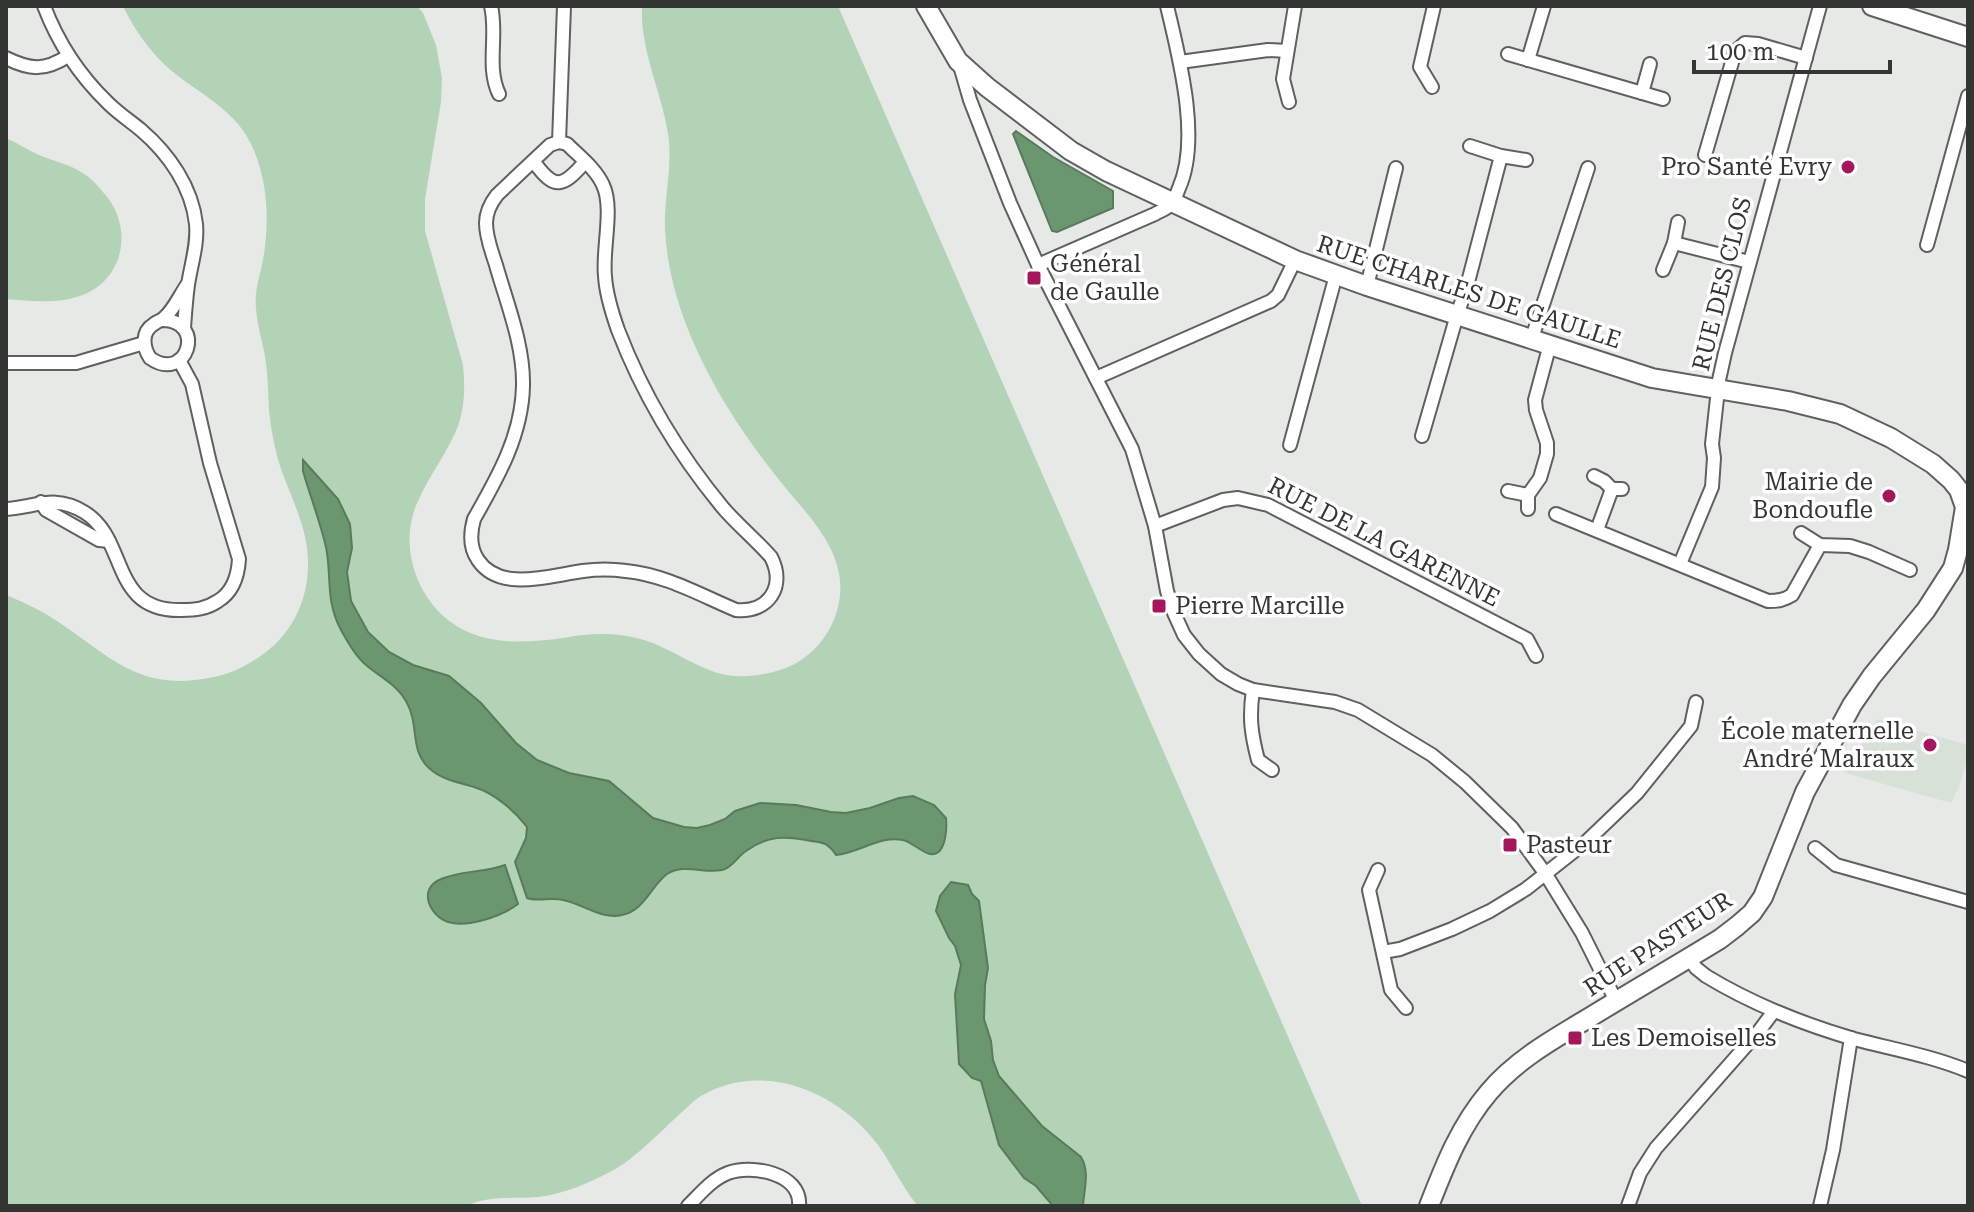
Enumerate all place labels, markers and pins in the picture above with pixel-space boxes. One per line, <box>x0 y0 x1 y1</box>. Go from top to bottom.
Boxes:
place label: Pro Santé Evry <box>1661 153 1833 181</box>
marker: Pro Santé Evry <box>1839 158 1857 176</box>
place label: Général de Gaulle <box>1050 250 1160 306</box>
marker: Général de Gaulle <box>1025 269 1043 287</box>
place label: Mairie de Bondoufle <box>1752 468 1873 524</box>
marker: Mairie de Bondoufle <box>1880 487 1898 505</box>
place label: Pierre Marcille <box>1175 592 1344 620</box>
marker: Pierre Marcille <box>1150 597 1168 615</box>
place label: École maternelle André Malraux <box>1721 716 1914 773</box>
marker: École maternelle André Malraux <box>1921 736 1939 754</box>
place label: Pasteur <box>1526 831 1612 859</box>
marker: Pasteur <box>1501 836 1519 854</box>
place label: Les Demoiselles <box>1591 1024 1777 1052</box>
marker: Les Demoiselles <box>1566 1029 1584 1047</box>

